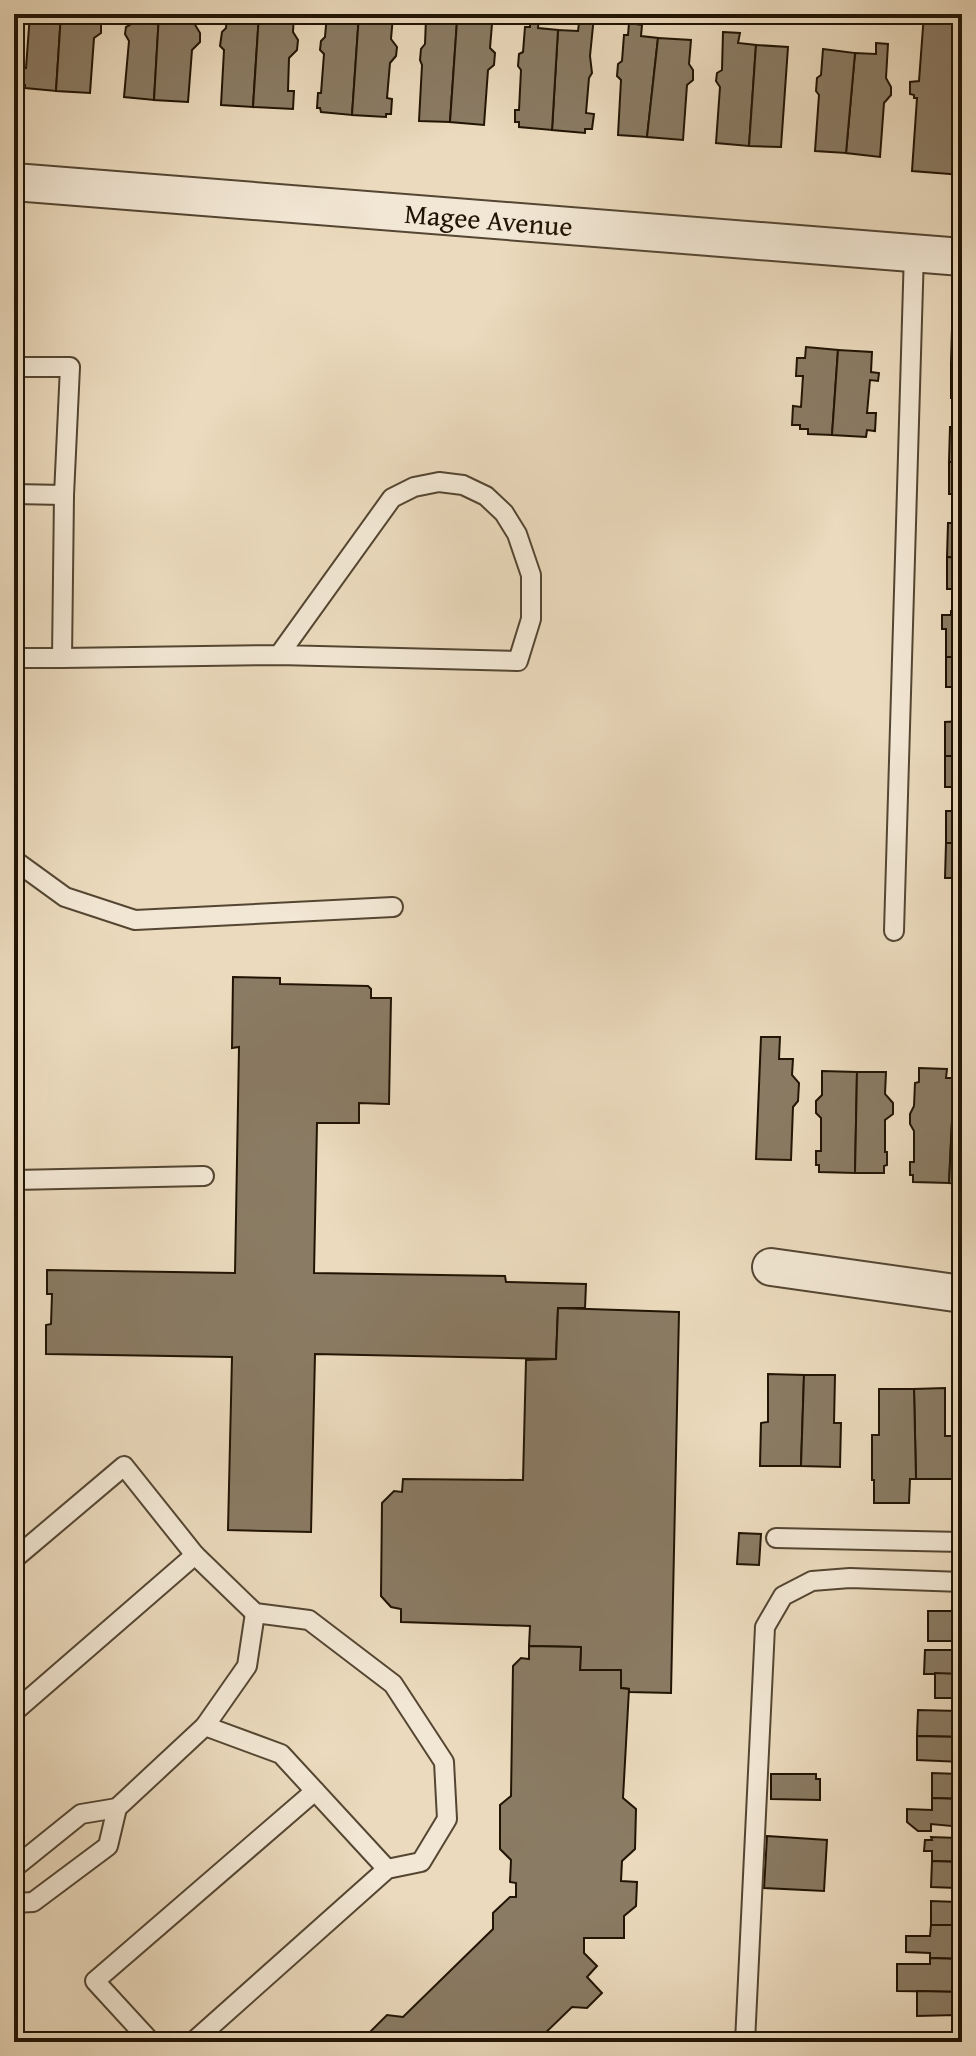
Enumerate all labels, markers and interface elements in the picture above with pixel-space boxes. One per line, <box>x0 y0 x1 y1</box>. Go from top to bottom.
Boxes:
street label: Magee Avenue <box>403 192 574 246</box>

